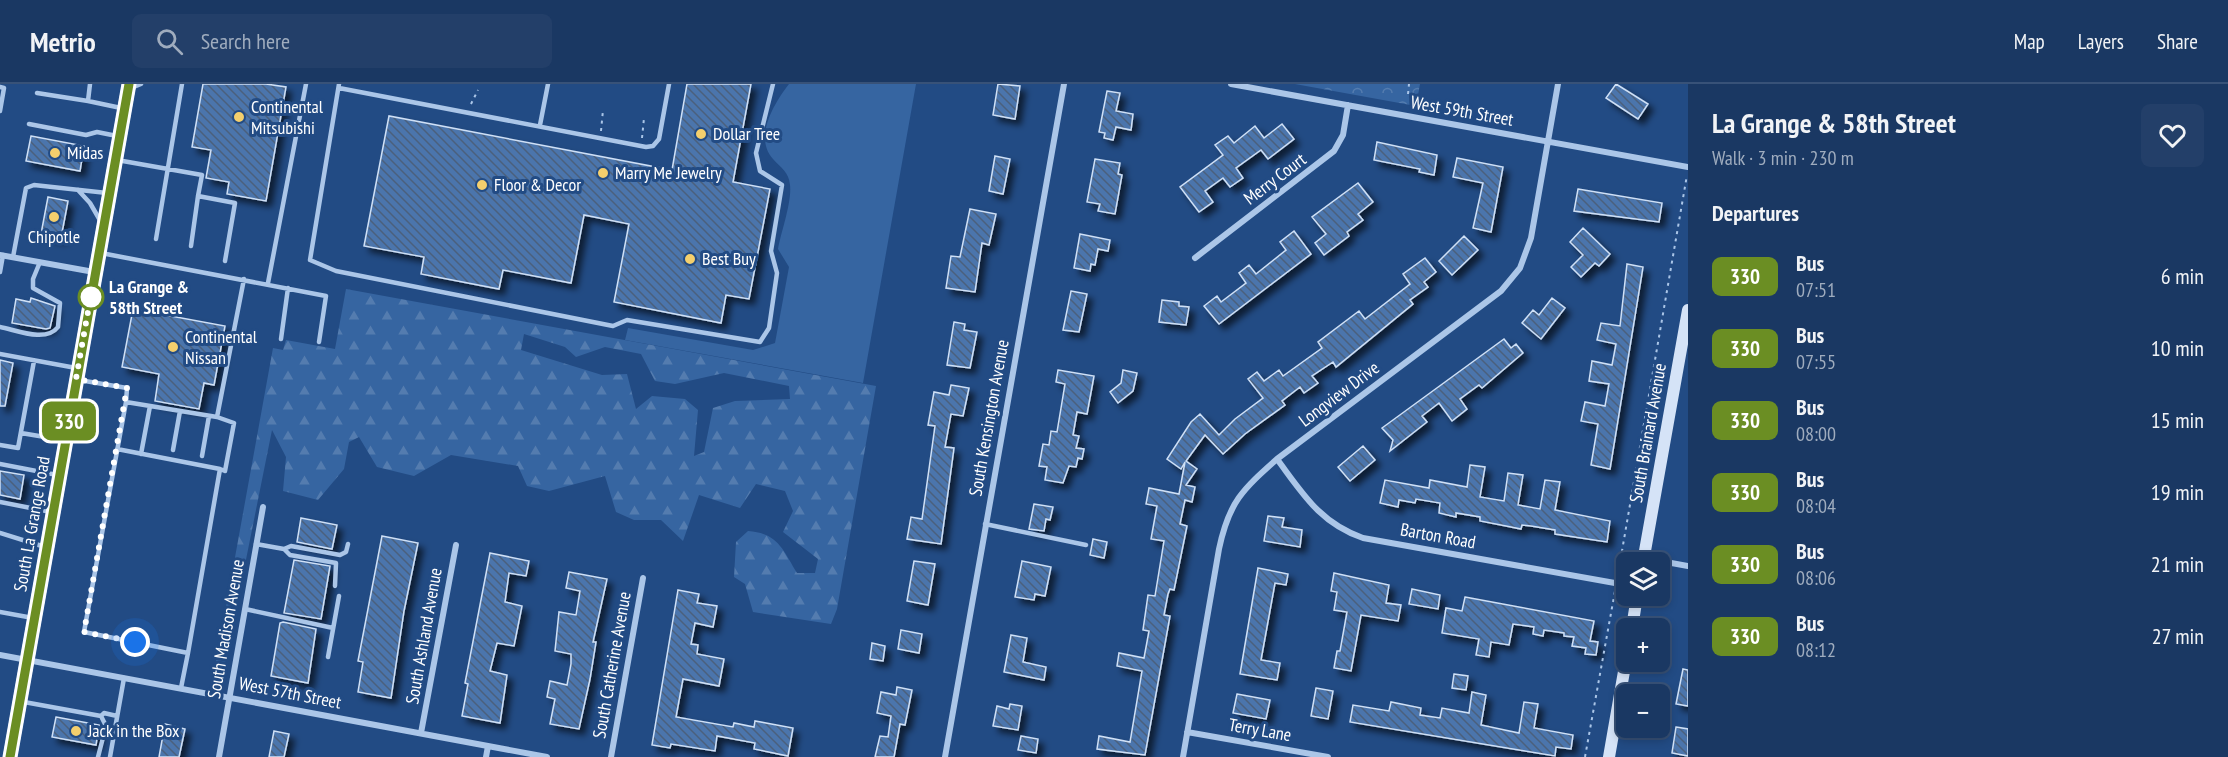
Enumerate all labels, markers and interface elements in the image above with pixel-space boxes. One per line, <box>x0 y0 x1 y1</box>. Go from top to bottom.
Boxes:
search box <box>132 14 552 68</box>
text: Metrio <box>30 23 96 60</box>
icon: search <box>153 25 186 58</box>
text: Search here <box>201 27 290 55</box>
text: Map <box>2014 28 2045 55</box>
text: Layers <box>2078 28 2124 55</box>
text: Share <box>2157 28 2198 55</box>
street label: West 59th Street <box>1409 90 1515 131</box>
place label: Continental Mitsubishi <box>251 95 324 139</box>
text: La Grange & 58th Street <box>1712 104 1956 141</box>
button: heart <box>2141 104 2204 167</box>
marker: Continental Mitsubishi <box>232 110 246 124</box>
place label: Dollar Tree <box>713 122 780 145</box>
marker: Dollar Tree <box>694 127 708 141</box>
place label: Midas <box>67 141 103 164</box>
text: Walk · 3 min · 230 m <box>1712 145 1854 171</box>
marker: Midas <box>48 146 62 160</box>
street label: Merry Court <box>1239 148 1311 210</box>
place label: Marry Me Jewelry <box>615 161 722 184</box>
marker: Marry Me Jewelry <box>596 166 610 180</box>
place label: Floor & Decor <box>494 173 581 196</box>
marker: Floor & Decor <box>475 178 489 192</box>
text: Departures <box>1712 199 1799 227</box>
marker: Chipotle <box>47 210 61 224</box>
place label: Chipotle <box>28 225 80 248</box>
place label: Best Buy <box>702 247 756 270</box>
text: Bus <box>1796 249 1824 277</box>
marker: Best Buy <box>683 252 697 266</box>
text: 6 min <box>2161 262 2204 290</box>
text: 330 <box>1730 263 1760 290</box>
place label: La Grange & 58th Street <box>109 275 189 319</box>
text: 07:51 <box>1796 277 1836 303</box>
marker: La Grange & 58th Street <box>78 284 104 310</box>
text: Bus <box>1796 321 1824 349</box>
place label: Continental Nissan <box>185 325 258 369</box>
text: 10 min <box>2151 334 2204 362</box>
text: 330 <box>1730 335 1760 362</box>
street label: South Kensington Avenue <box>963 338 1014 498</box>
marker: Continental Nissan <box>166 340 180 354</box>
text: 07:55 <box>1796 349 1836 375</box>
street label: Longview Drive <box>1294 356 1384 431</box>
street label: South Brainard Avenue <box>1624 361 1671 504</box>
text: Bus <box>1796 393 1824 421</box>
line badge: 330 <box>34 402 104 440</box>
text: 15 min <box>2151 406 2204 434</box>
text: 330 <box>1730 407 1760 434</box>
text: 330 <box>54 408 84 435</box>
text: 08:00 <box>1796 421 1836 447</box>
street label: South La Grange Road <box>8 455 55 593</box>
text: Bus <box>1796 465 1824 493</box>
text: 19 min <box>2151 478 2204 506</box>
text: 330 <box>1730 479 1760 506</box>
text: 08:04 <box>1796 493 1836 519</box>
street label: Barton Road <box>1399 518 1478 553</box>
text: Bus <box>1796 537 1824 565</box>
text: 21 min <box>2151 550 2204 578</box>
text: 330 <box>1730 551 1760 578</box>
map controls <box>1616 552 1670 738</box>
button: layers <box>1616 552 1670 606</box>
street label: South Madison Avenue <box>202 558 249 700</box>
text: 08:06 <box>1796 565 1836 591</box>
street label: South Ashland Avenue <box>400 566 447 706</box>
street label: South Catherine Avenue <box>587 590 636 740</box>
text: Bus <box>1796 609 1824 637</box>
button: + <box>1616 618 1670 672</box>
text: 27 min <box>2152 622 2204 650</box>
text: 330 <box>1730 623 1760 650</box>
your location <box>120 627 150 657</box>
text: 08:12 <box>1796 637 1836 663</box>
street label: West 57th Street <box>237 671 343 714</box>
button: − <box>1616 684 1670 738</box>
street label: Terry Lane <box>1227 713 1293 746</box>
place label: Jack in the Box <box>87 719 180 742</box>
marker: Jack in the Box <box>69 724 83 738</box>

